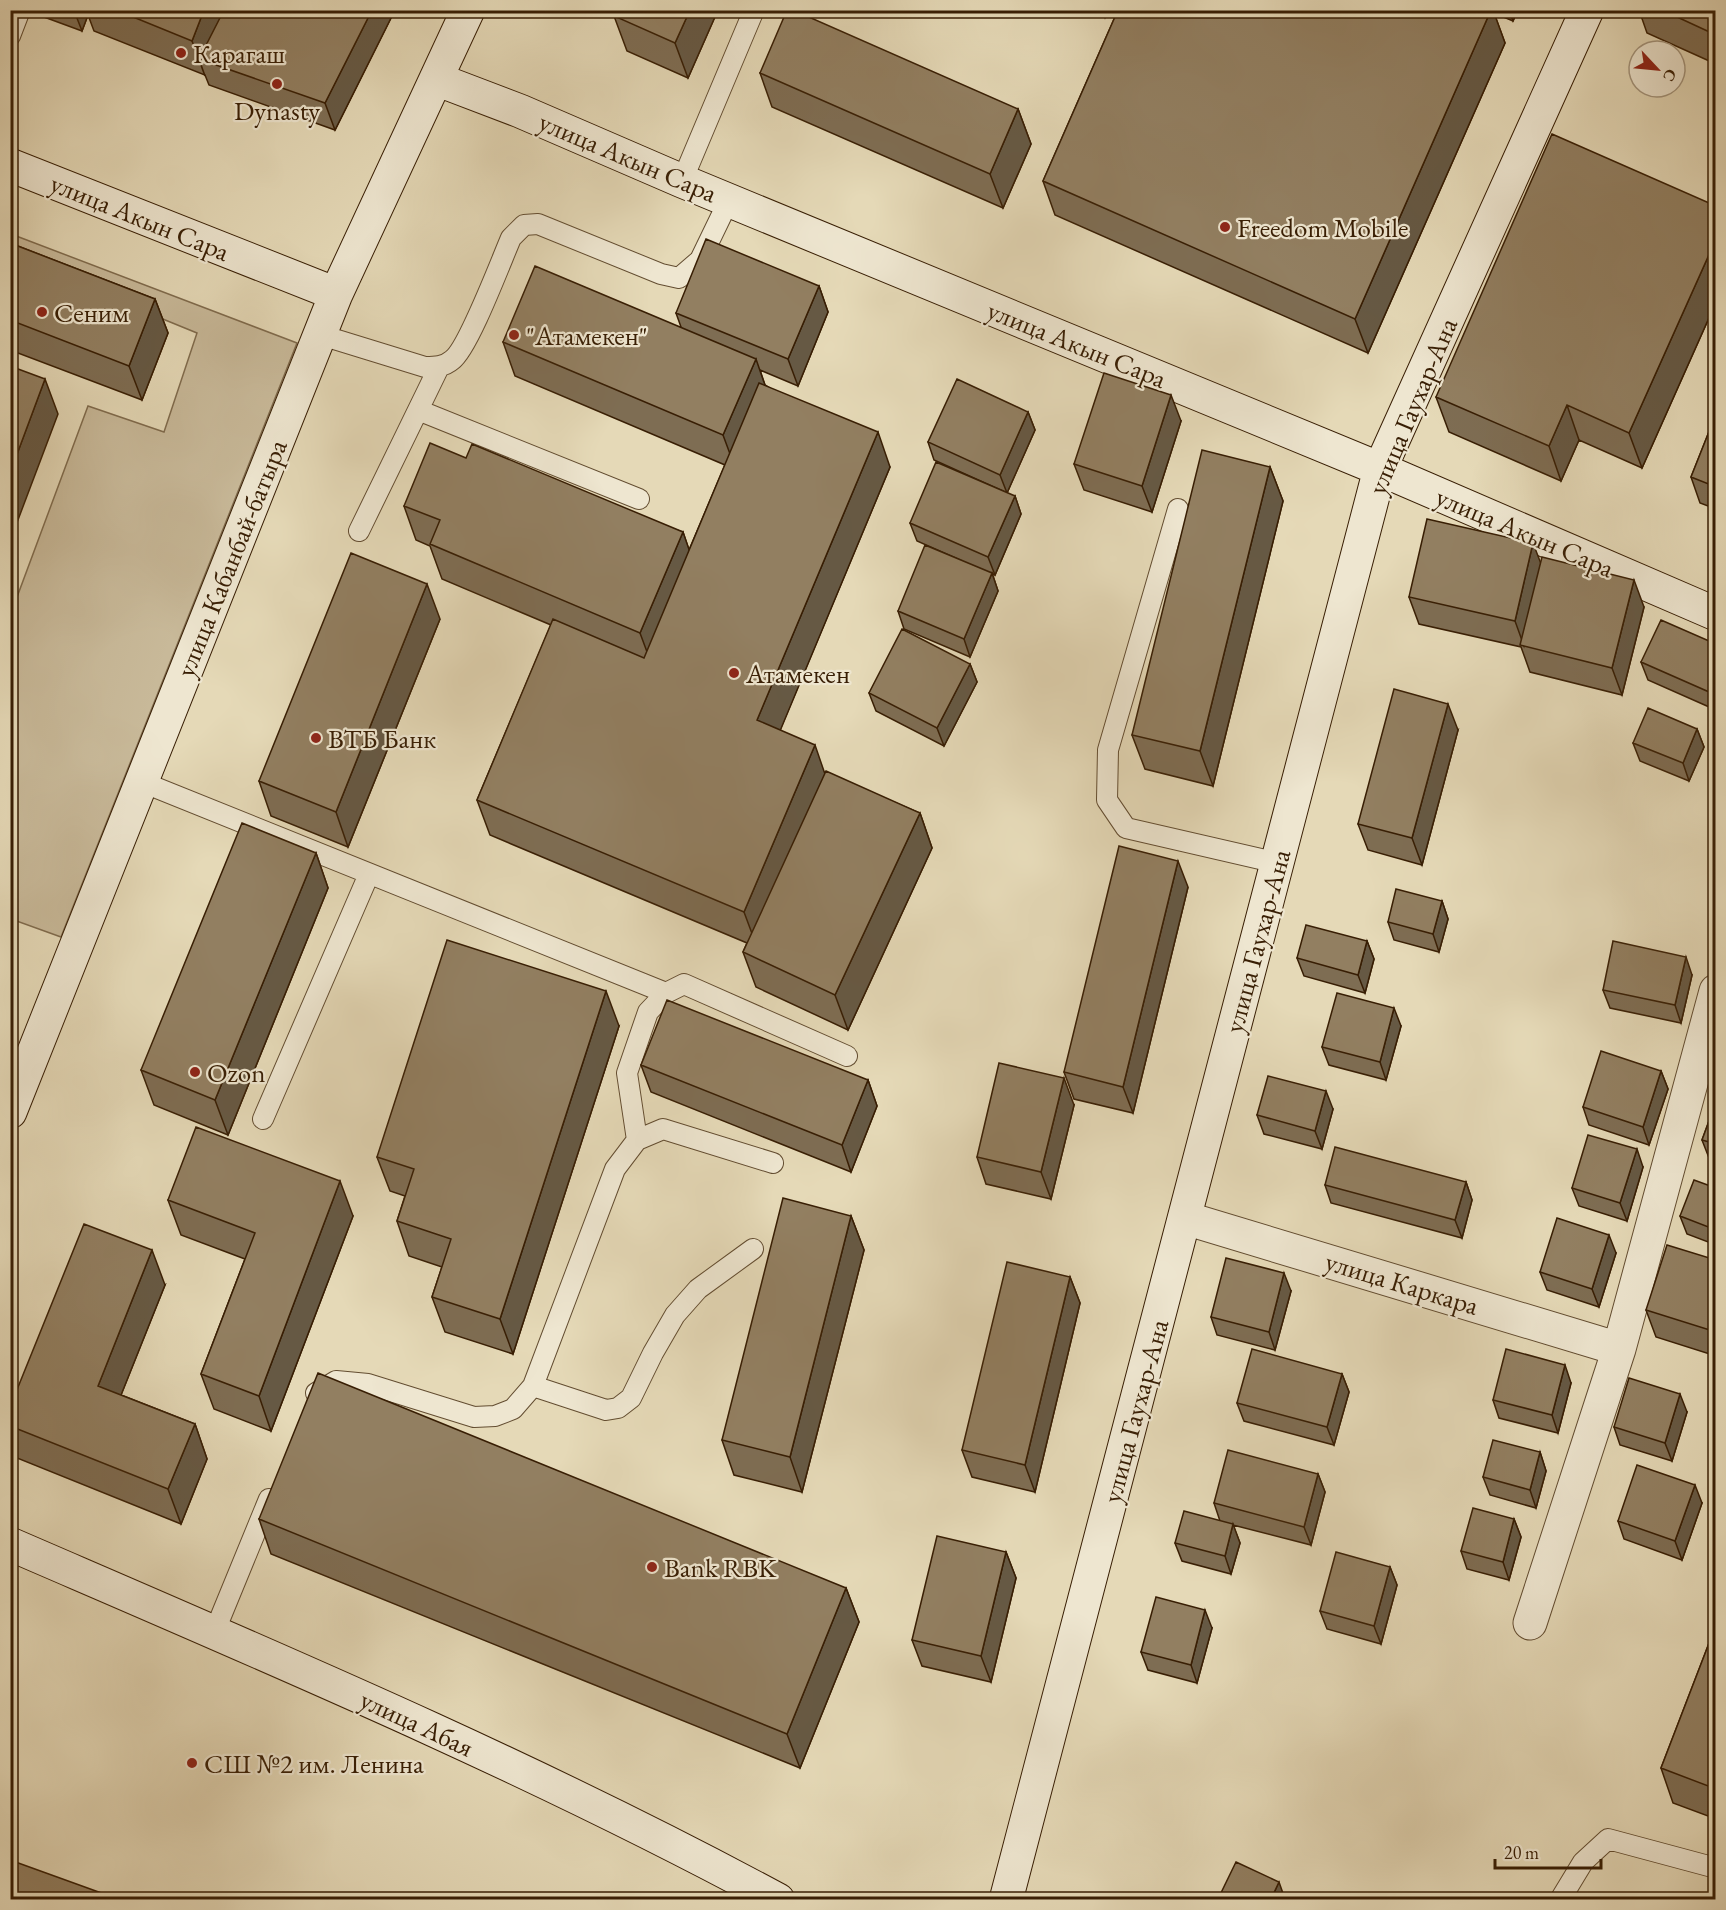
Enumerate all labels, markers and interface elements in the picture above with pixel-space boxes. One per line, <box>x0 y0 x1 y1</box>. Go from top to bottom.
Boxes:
place label: Карагаш <box>193 36 285 71</box>
north arrow <box>1627 39 1687 99</box>
marker: Карагаш <box>174 46 188 60</box>
text: С <box>1658 66 1682 85</box>
marker: Dynasty <box>270 77 284 91</box>
place label: Dynasty <box>234 93 320 128</box>
street label: улица Акын Сара <box>534 104 723 210</box>
street label: улица Акын Сара <box>45 165 235 269</box>
place label: Freedom Mobile <box>1237 210 1408 245</box>
marker: Freedom Mobile <box>1218 220 1232 234</box>
street label: улица Акын Сара <box>982 292 1172 396</box>
place label: Сеним <box>54 295 129 330</box>
marker: Сеним <box>35 305 49 319</box>
street label: улица Гаухар-Ана <box>1359 312 1465 500</box>
place label: "Атамекен" <box>526 318 648 353</box>
marker: "Атамекен" <box>507 328 521 342</box>
street label: улица Кабанбай-батыра <box>167 434 295 682</box>
street label: улица Акын Сара <box>1431 479 1620 585</box>
place label: Атамекен <box>745 656 850 691</box>
marker: Атамекен <box>727 666 741 680</box>
place label: ВТБ Банк <box>328 721 436 756</box>
marker: ВТБ Банк <box>309 731 323 745</box>
street label: улица Гаухар-Ана <box>1216 845 1298 1037</box>
place label: Ozon <box>207 1055 265 1090</box>
marker: Ozon <box>188 1065 202 1079</box>
street label: улица Каркара <box>1321 1243 1483 1323</box>
street label: улица Гаухар-Ана <box>1094 1315 1176 1507</box>
place label: Bank RBK <box>664 1550 777 1585</box>
marker: Bank RBK <box>645 1560 659 1574</box>
street label: улица Абая <box>355 1681 479 1765</box>
place label: СШ №2 им. Ленина <box>204 1746 424 1781</box>
marker: СШ №2 им. Ленина <box>185 1756 199 1770</box>
scale bar <box>1495 1832 1602 1870</box>
text: 20 m <box>1504 1841 1539 1864</box>

